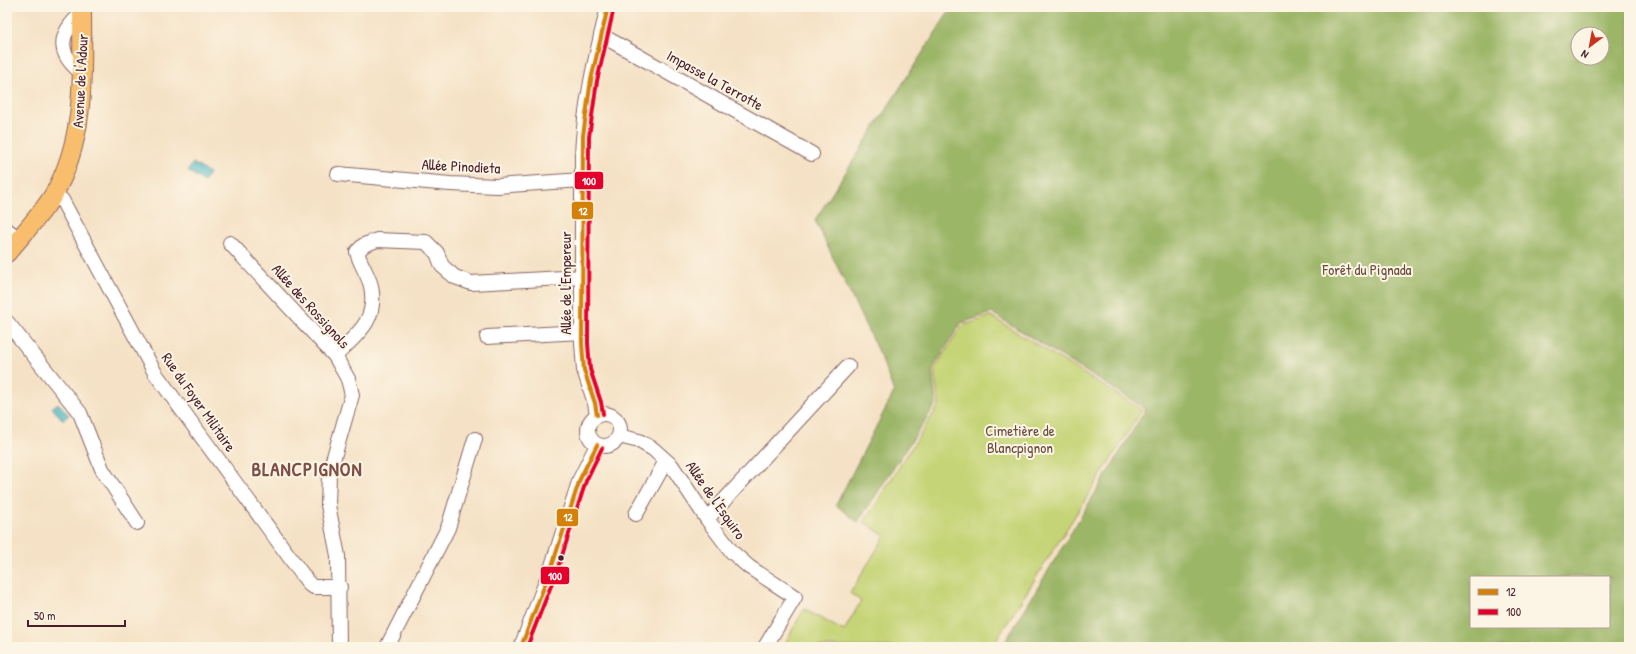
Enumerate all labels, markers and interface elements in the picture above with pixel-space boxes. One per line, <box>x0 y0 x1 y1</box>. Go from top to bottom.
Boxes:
north arrow <box>1570 26 1610 66</box>
street label: Avenue de l'Adour <box>67 33 93 129</box>
street label: Impasse la Terrotte <box>663 45 767 115</box>
text: N <box>1578 47 1591 62</box>
street label: Allée Pinodieta <box>421 153 501 179</box>
line badge: 100 <box>574 171 604 190</box>
text: 100 <box>582 174 596 188</box>
line badge: 12 <box>571 201 594 220</box>
text: 12 <box>578 204 588 218</box>
street label: Allée de l'Empereur <box>555 231 576 335</box>
street label: Allée des Rossignols <box>267 259 355 353</box>
park label: Forêt du Pignada <box>1322 259 1412 280</box>
street label: Rue du Foyer Militaire <box>157 348 241 456</box>
park label: Cimetière de Blancpignon <box>985 420 1055 458</box>
district label: BLANCPIGNON <box>252 456 363 482</box>
street label: Allée de l'Esquiro <box>681 457 751 543</box>
line badge: 12 <box>556 508 579 527</box>
text: 12 <box>563 510 573 524</box>
unlabelled marker <box>556 553 566 563</box>
line badge: 100 <box>540 566 570 585</box>
text: 100 <box>548 569 562 583</box>
legend <box>1470 576 1610 628</box>
text: 12 <box>1506 583 1516 600</box>
scale bar <box>28 602 125 628</box>
text: 100 <box>1506 603 1521 620</box>
text: 50 m <box>34 607 55 624</box>

